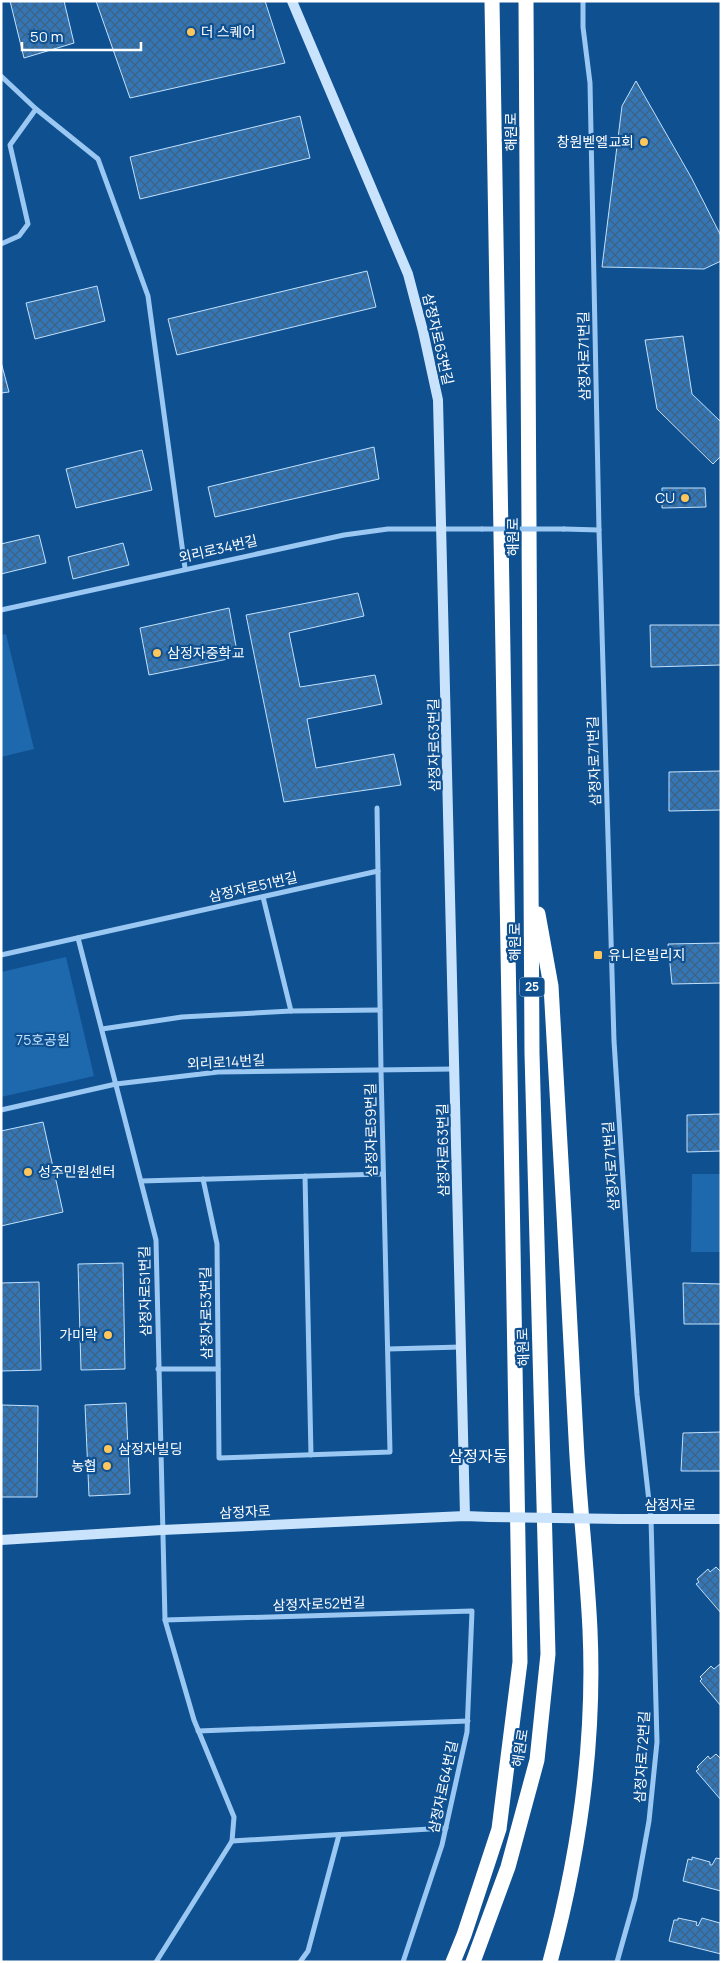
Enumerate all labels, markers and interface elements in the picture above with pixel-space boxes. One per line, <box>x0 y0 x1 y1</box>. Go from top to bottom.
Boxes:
scale bar <box>22 20 141 52</box>
place label: 더 스퀘어 <box>201 22 255 41</box>
text: 50 m <box>30 26 64 47</box>
marker: 더 스퀘어 <box>185 26 197 38</box>
street label: 해원로 <box>501 113 520 151</box>
place label: 창원벧엘교회 <box>557 132 634 151</box>
marker: 창원벧엘교회 <box>638 136 650 148</box>
street label: 삼정자로63번길 <box>419 291 458 387</box>
street label: 삼정자로71번길 <box>573 311 594 401</box>
place label: CU <box>655 488 675 507</box>
marker: CU <box>679 492 691 504</box>
street label: 해원로 <box>503 518 522 556</box>
street label: 외리로34번길 <box>177 530 259 567</box>
place label: 삼정자중학교 <box>167 643 244 662</box>
marker: 삼정자중학교 <box>151 647 163 659</box>
street label: 삼정자로63번길 <box>423 698 444 792</box>
street label: 삼정자로71번길 <box>582 716 605 806</box>
street label: 삼정자로51번길 <box>207 867 299 906</box>
street label: 해원로 <box>505 923 524 961</box>
place label: 유니온빌리지 <box>608 945 685 964</box>
marker: 유니온빌리지 <box>592 949 604 961</box>
road number: 25 <box>520 978 544 996</box>
park label: 75호공원 <box>16 1030 70 1049</box>
street label: 외리로14번길 <box>186 1050 265 1073</box>
street label: 삼정자로59번길 <box>360 1083 381 1177</box>
street label: 삼정자로63번길 <box>432 1103 453 1197</box>
street label: 삼정자로71번길 <box>598 1121 623 1211</box>
place label: 성주민원센터 <box>38 1162 115 1181</box>
marker: 성주민원센터 <box>22 1166 34 1178</box>
street label: 삼정자로51번길 <box>134 1245 155 1337</box>
street label: 삼정자로53번길 <box>195 1266 216 1360</box>
place label: 가미락 <box>59 1325 98 1344</box>
street label: 해원로 <box>512 1327 533 1367</box>
marker: 가미락 <box>102 1329 114 1341</box>
place label: 삼정자빌딩 <box>118 1439 182 1458</box>
marker: 삼정자빌딩 <box>102 1443 114 1455</box>
district label: 삼정자동 <box>449 1445 508 1467</box>
place label: 농협 <box>71 1456 97 1475</box>
marker: 농협 <box>101 1460 113 1472</box>
street label: 삼정자로 <box>644 1495 696 1514</box>
street label: 삼정자로 <box>219 1501 271 1522</box>
street label: 삼정자로52번길 <box>272 1592 366 1615</box>
street label: 삼정자로72번길 <box>630 1710 653 1804</box>
street label: 해원로 <box>507 1727 532 1768</box>
street label: 삼정자로64번길 <box>423 1739 462 1835</box>

